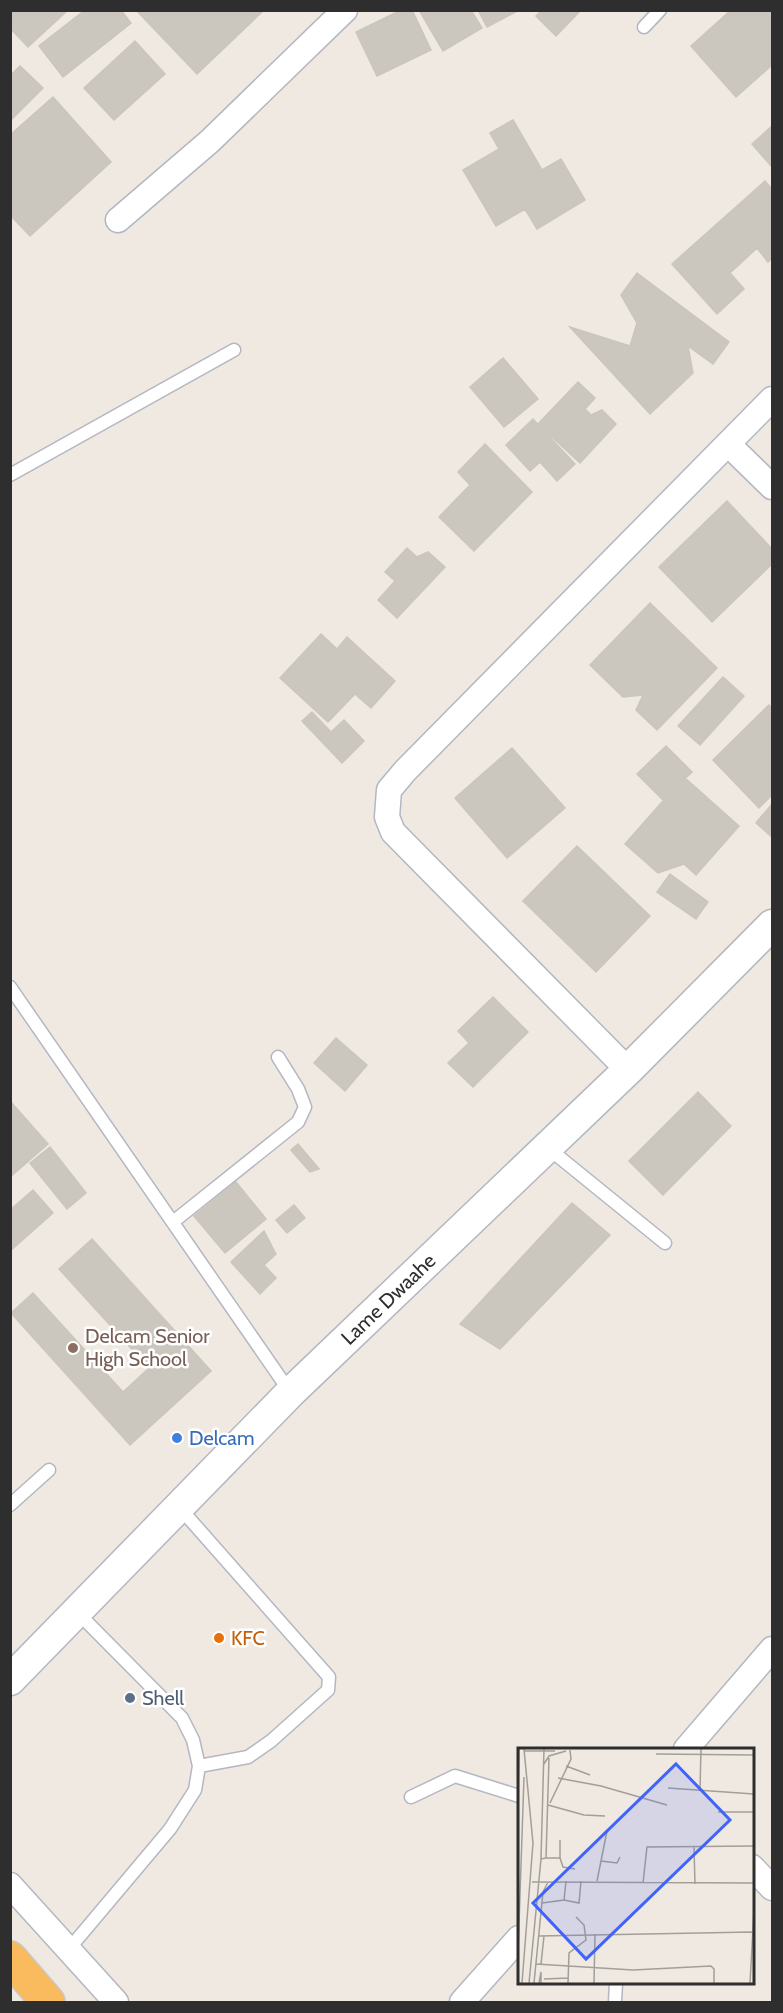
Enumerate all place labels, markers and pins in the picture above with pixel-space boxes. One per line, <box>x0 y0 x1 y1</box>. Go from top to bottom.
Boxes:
place label: Delcam Senior High School <box>85 1324 210 1371</box>
marker: Delcam Senior High School <box>66 1341 80 1355</box>
place label: Delcam <box>189 1426 255 1450</box>
marker: Delcam <box>170 1431 184 1445</box>
place label: KFC <box>231 1626 265 1650</box>
marker: KFC <box>212 1631 226 1645</box>
place label: Shell <box>142 1686 184 1710</box>
marker: Shell <box>123 1691 137 1705</box>

